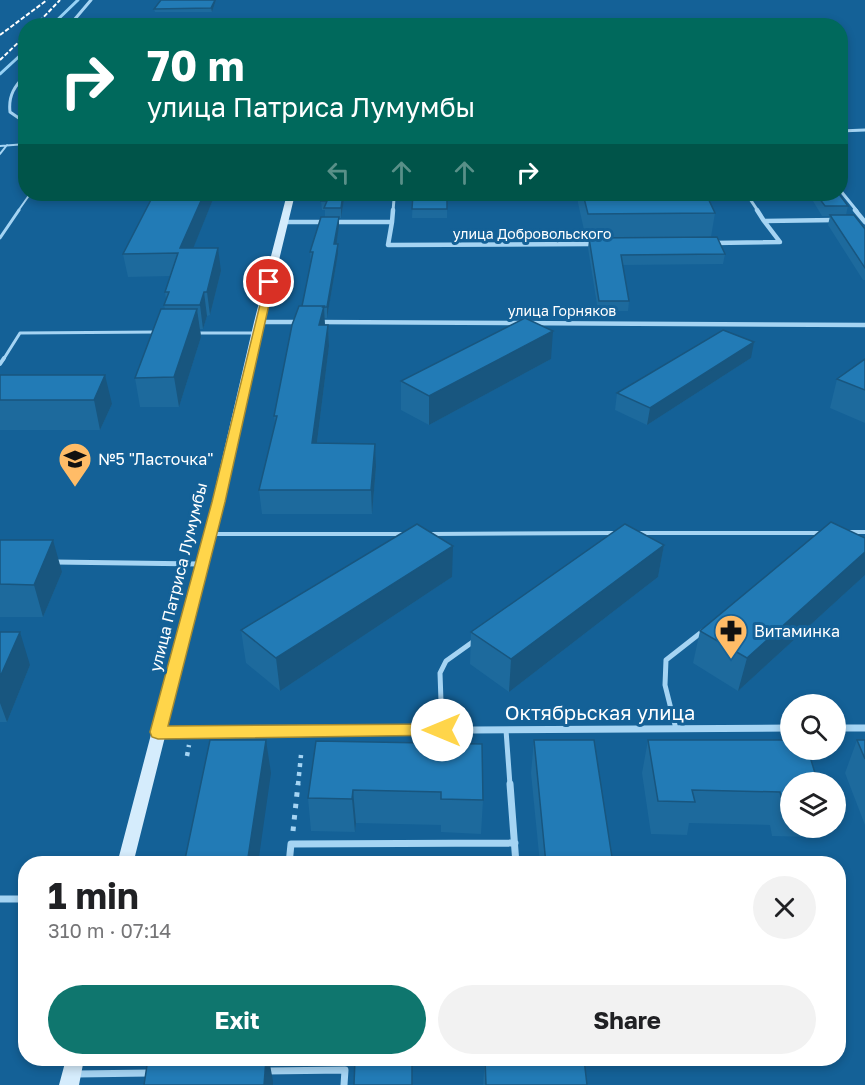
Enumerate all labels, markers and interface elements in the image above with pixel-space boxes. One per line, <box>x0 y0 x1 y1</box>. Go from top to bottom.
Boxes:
text: 70 m <box>147 40 244 90</box>
icon: right <box>48 42 126 120</box>
text: улица Патриса Лумумбы <box>147 91 475 123</box>
icon: left <box>322 156 355 189</box>
icon: ahead <box>385 156 418 189</box>
icon: ahead <box>448 156 481 189</box>
icon: right <box>511 156 544 189</box>
street label: улица Добровольского <box>453 225 611 242</box>
pin <box>243 256 294 307</box>
icon: arrive <box>252 265 285 298</box>
street label: улица Горняков <box>508 302 616 319</box>
school or university icon: №5 "Ласточка" <box>57 441 93 488</box>
place label: №5 "Ласточка" <box>98 449 213 469</box>
street label: улица Патриса Лумумбы <box>145 480 211 674</box>
pharmacy icon: Витаминка <box>713 613 749 660</box>
place label: Витаминка <box>754 621 840 641</box>
map controls <box>780 694 846 838</box>
button: search <box>780 694 846 760</box>
position arrow <box>410 698 474 762</box>
street label: Октябрьская улица <box>505 700 695 724</box>
button: layers <box>780 772 846 838</box>
text: 1 min <box>48 874 139 917</box>
button: close <box>753 876 816 939</box>
text: 310 m · 07:14 <box>48 918 171 942</box>
button: Exit <box>48 985 426 1054</box>
button: Share <box>438 985 816 1054</box>

